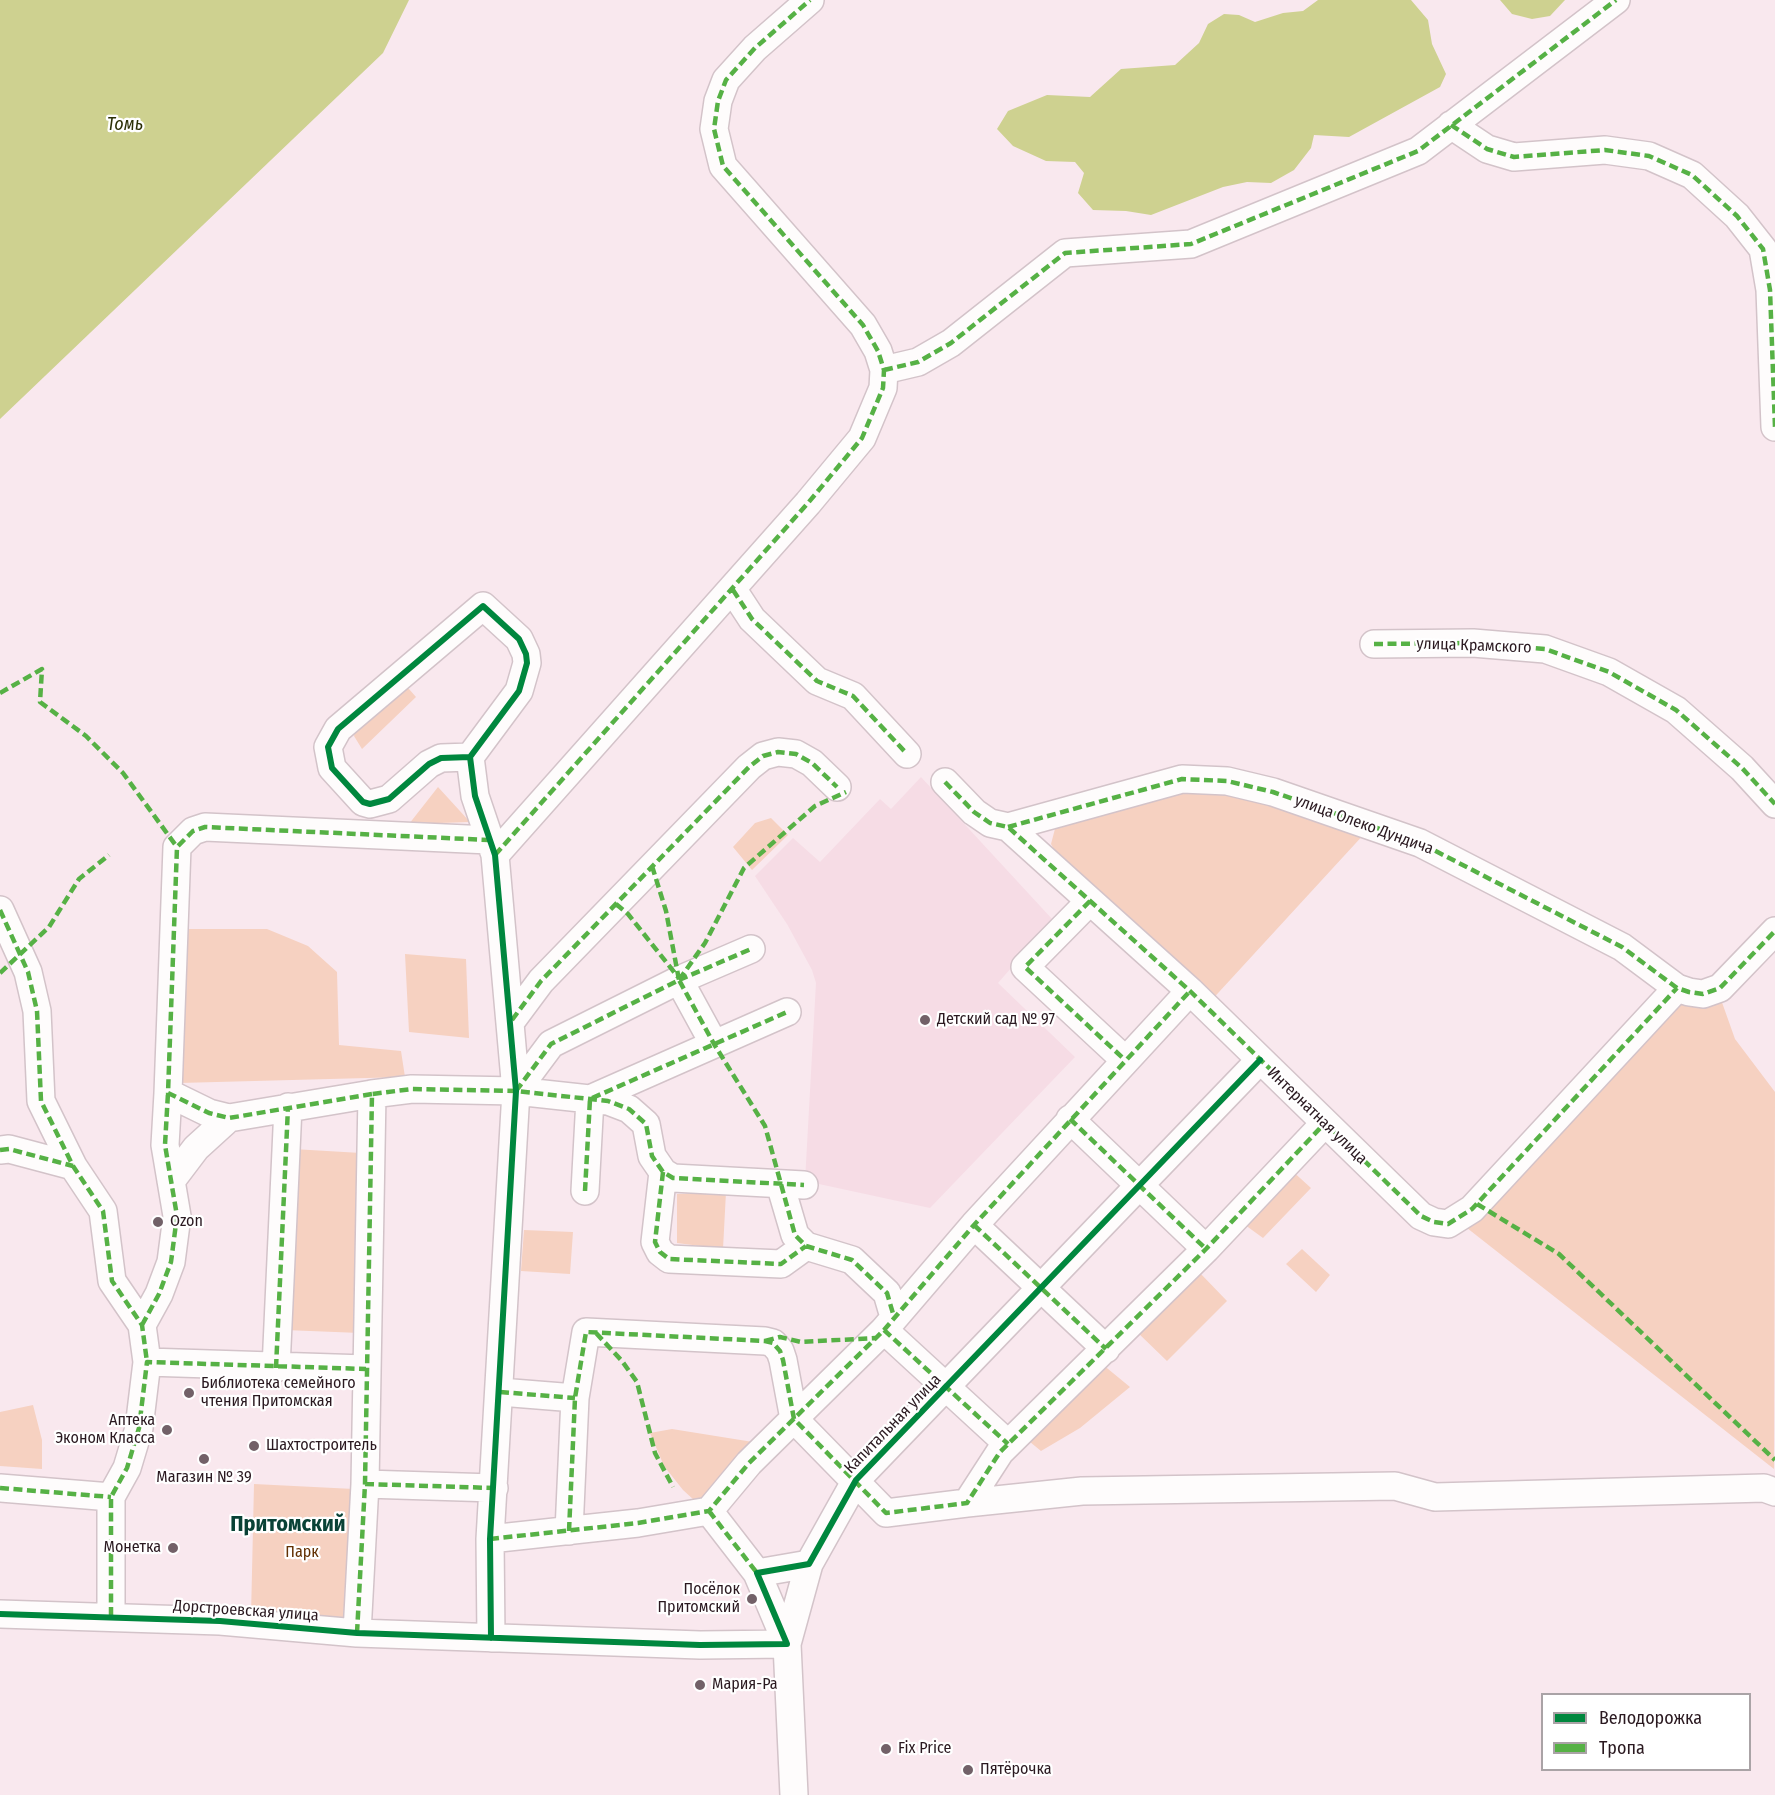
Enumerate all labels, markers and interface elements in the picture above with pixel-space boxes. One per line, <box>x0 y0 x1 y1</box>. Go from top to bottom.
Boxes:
water label: Томь <box>107 114 143 136</box>
street label: улица Крамского <box>1416 634 1532 658</box>
street label: улица Олеко Дундича <box>1292 791 1436 859</box>
place label: Детский сад № 97 <box>937 1010 1055 1030</box>
marker: Детский сад № 97 <box>918 1013 932 1027</box>
street label: Интернатная улица <box>1263 1063 1371 1169</box>
place label: Ozon <box>170 1212 203 1232</box>
marker: Ozon <box>151 1215 165 1229</box>
street label: Капитальная улица <box>841 1370 945 1478</box>
place label: Библиотека семейного чтения Притомская <box>201 1374 356 1412</box>
marker: Библиотека семейного чтения Притомская <box>182 1386 196 1400</box>
place label: Аптека Эконом Класса <box>55 1411 155 1449</box>
marker: Аптека Эконом Класса <box>160 1423 174 1437</box>
place label: Шахтостроитель <box>266 1436 377 1456</box>
marker: Шахтостроитель <box>247 1439 261 1453</box>
marker: Магазин № 39 <box>197 1452 211 1466</box>
place label: Магазин № 39 <box>156 1468 252 1488</box>
district label: Притомский <box>230 1512 346 1538</box>
place label: Монетка <box>104 1538 161 1558</box>
marker: Монетка <box>166 1541 180 1555</box>
park label: Парк <box>285 1543 319 1563</box>
place label: Посёлок Притомский <box>657 1580 740 1618</box>
marker: Посёлок Притомский <box>745 1592 759 1606</box>
street label: Дорстроевская улица <box>173 1596 319 1626</box>
place label: Мария-Ра <box>712 1675 778 1695</box>
marker: Мария-Ра <box>693 1678 707 1692</box>
legend <box>1541 1693 1751 1771</box>
text: Велодорожка <box>1599 1707 1702 1729</box>
text: Тропа <box>1599 1737 1645 1759</box>
place label: Fix Price <box>898 1739 951 1759</box>
marker: Fix Price <box>879 1742 893 1756</box>
place label: Пятёрочка <box>980 1760 1052 1780</box>
marker: Пятёрочка <box>961 1763 975 1777</box>

